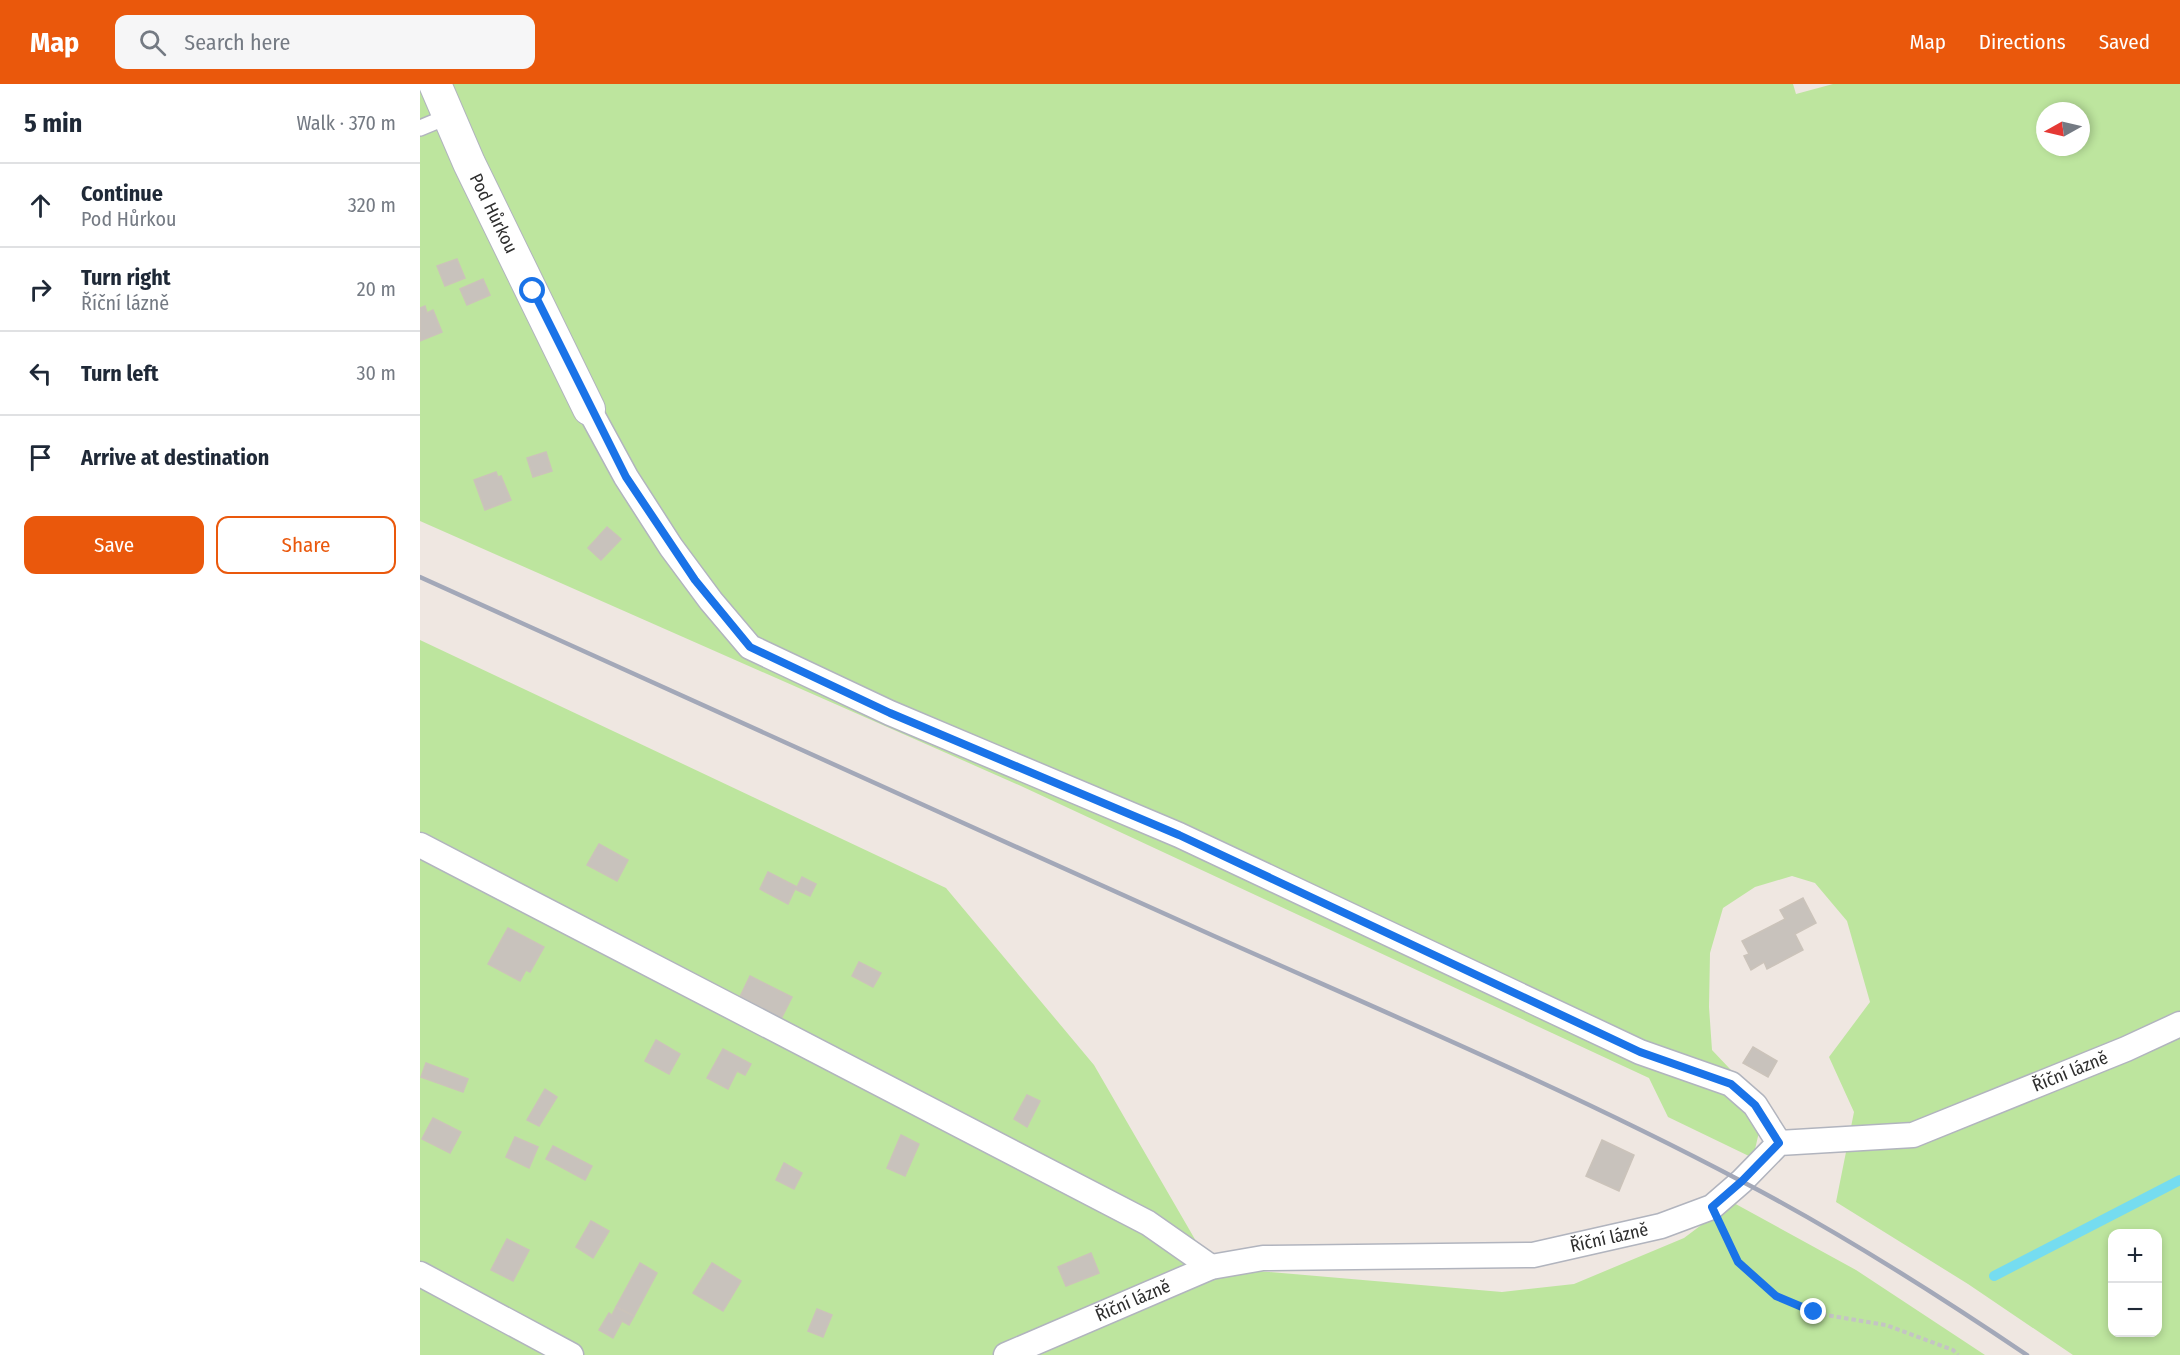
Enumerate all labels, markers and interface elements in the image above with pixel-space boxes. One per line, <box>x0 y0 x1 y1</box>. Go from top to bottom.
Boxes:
search box <box>115 15 535 69</box>
text: Map <box>30 26 79 59</box>
icon: search <box>136 26 169 59</box>
text: Search here <box>184 29 290 56</box>
text: Map <box>1909 29 1946 55</box>
text: Directions <box>1979 29 2066 55</box>
text: Saved <box>2099 29 2150 55</box>
north arrow <box>2036 102 2090 156</box>
text: 5 min <box>24 108 82 139</box>
text: Walk · 370 m <box>296 111 396 135</box>
street label: Pod Hůrkou <box>465 170 522 257</box>
text: Continue <box>81 180 163 207</box>
icon: ahead <box>24 189 57 222</box>
text: 320 m <box>348 193 396 217</box>
text: Pod Hůrkou <box>81 207 176 231</box>
text: Turn right <box>81 264 170 291</box>
icon: right <box>24 273 57 306</box>
text: 20 m <box>357 277 396 301</box>
route start <box>519 277 545 303</box>
text: Říční lázně <box>81 291 169 315</box>
icon: left <box>24 357 57 390</box>
text: Turn left <box>81 360 159 387</box>
text: 30 m <box>356 361 396 385</box>
icon: arrive <box>24 441 57 474</box>
text: Arrive at destination <box>81 444 269 471</box>
button: Save <box>24 516 204 574</box>
button: Share <box>216 516 396 574</box>
street label: Říční lázně <box>2029 1046 2111 1097</box>
street label: Říční lázně <box>1568 1218 1650 1257</box>
map controls <box>2108 1229 2162 1337</box>
button: + <box>2108 1229 2162 1283</box>
street label: Říční lázně <box>1092 1275 1174 1326</box>
button: − <box>2108 1283 2162 1337</box>
route end <box>1800 1298 1826 1324</box>

